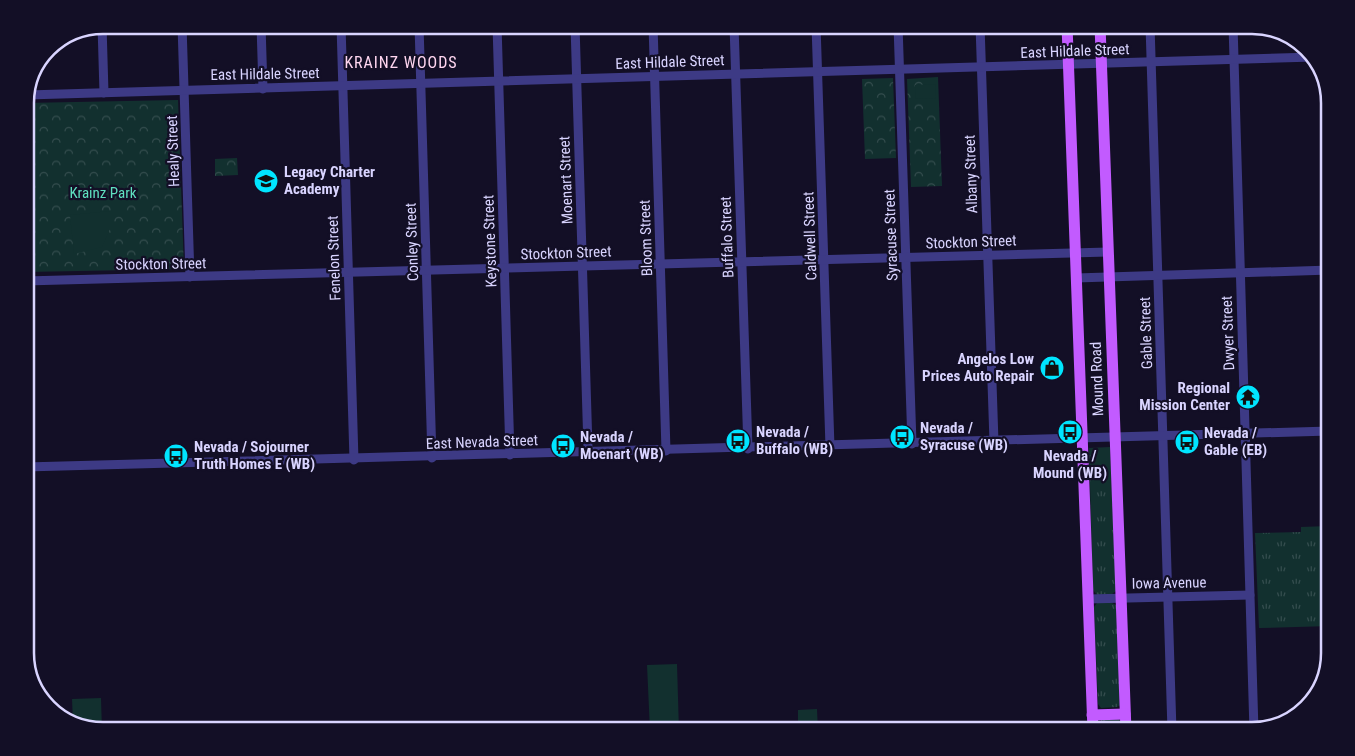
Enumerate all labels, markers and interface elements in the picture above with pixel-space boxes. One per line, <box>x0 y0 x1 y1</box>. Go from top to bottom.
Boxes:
street label: East Hildale Street <box>1020 40 1130 62</box>
street label: East Hildale Street <box>615 51 725 73</box>
district label: KRAINZ WOODS <box>344 53 458 72</box>
street label: East Hildale Street <box>210 64 320 84</box>
street label: Healy Street <box>163 115 183 187</box>
street label: Albany Street <box>961 134 981 214</box>
street label: Moenart Street <box>555 136 577 224</box>
place label: Legacy Charter Academy <box>284 163 375 198</box>
school or university icon: Legacy Charter Academy <box>253 168 279 194</box>
park label: Krainz Park <box>69 184 137 202</box>
street label: Syracuse Street <box>880 189 902 281</box>
street label: Caldwell Street <box>799 191 821 281</box>
street label: Keystone Street <box>479 194 501 288</box>
street label: Buffalo Street <box>717 196 737 278</box>
street label: Bloom Street <box>636 199 656 277</box>
street label: Conley Street <box>402 202 422 282</box>
street label: Fenelon Street <box>324 215 344 301</box>
street label: Stockton Street <box>925 231 1017 253</box>
street label: Stockton Street <box>520 242 612 264</box>
street label: Stockton Street <box>115 254 207 274</box>
street label: Dwyer Street <box>1218 295 1238 371</box>
street label: Gable Street <box>1136 296 1156 370</box>
street label: Mound Road <box>1087 342 1107 416</box>
place label: Angelos Low Prices Auto Repair <box>922 350 1034 385</box>
shop icon: Angelos Low Prices Auto Repair <box>1039 355 1065 381</box>
place label: Regional Mission Center <box>1139 379 1230 414</box>
temple icon: Regional Mission Center <box>1235 384 1261 410</box>
place label: Nevada / Syracuse (WB) <box>920 419 1008 454</box>
bus stop icon: Nevada / Mound (WB) <box>1057 419 1083 445</box>
place label: Nevada / Buffalo (WB) <box>756 423 833 458</box>
bus stop icon: Nevada / Syracuse (WB) <box>889 424 915 450</box>
place label: Nevada / Gable (EB) <box>1204 424 1267 459</box>
place label: Nevada / Moenart (WB) <box>580 428 664 463</box>
bus stop icon: Nevada / Buffalo (WB) <box>725 428 751 454</box>
bus stop icon: Nevada / Gable (EB) <box>1174 429 1200 455</box>
street label: East Nevada Street <box>426 431 538 453</box>
bus stop icon: Nevada / Moenart (WB) <box>550 433 576 459</box>
place label: Nevada / Sojourner Truth Homes E (WB) <box>194 438 315 473</box>
bus stop icon: Nevada / Sojourner Truth Homes E (WB) <box>163 443 189 469</box>
place label: Nevada / Mound (WB) <box>1033 447 1107 482</box>
street label: Iowa Avenue <box>1131 573 1207 593</box>

